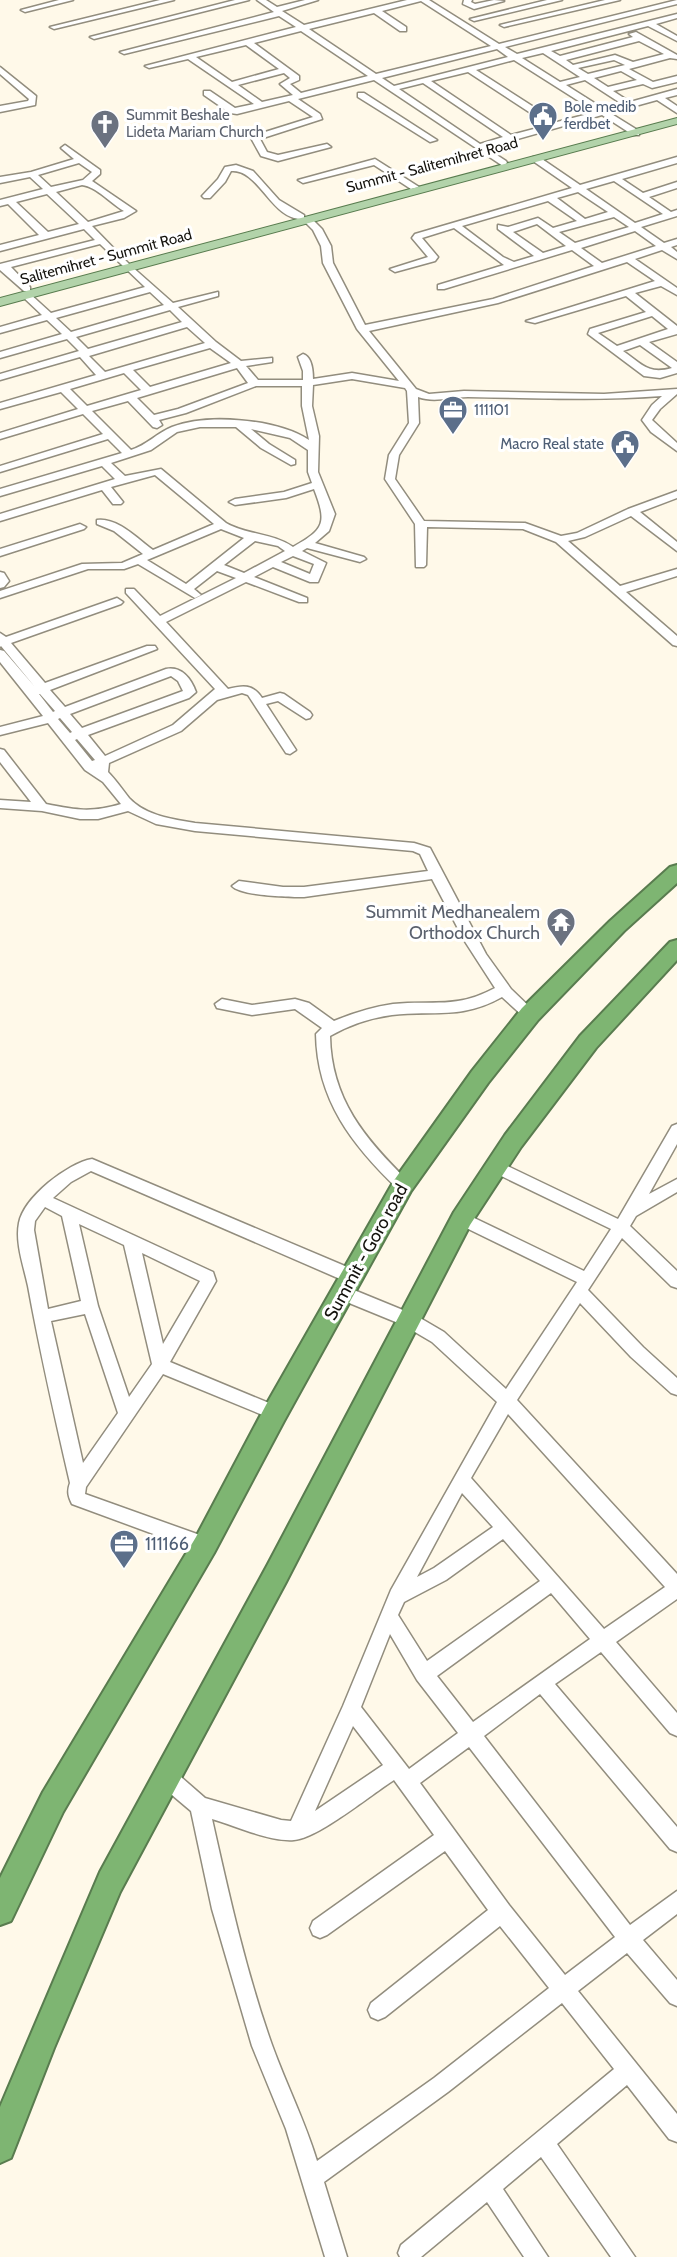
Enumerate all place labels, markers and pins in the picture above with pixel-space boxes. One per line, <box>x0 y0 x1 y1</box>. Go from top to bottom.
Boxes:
place label: Bole medib ferdbet <box>564 98 636 133</box>
public building icon: Bole medib ferdbet <box>527 100 559 142</box>
place label: Summit Beshale Lideta Mariam Church <box>126 106 264 141</box>
church icon: Summit Beshale Lideta Mariam Church <box>89 108 121 150</box>
office icon: 111101 <box>437 394 469 436</box>
place label: 111101 <box>474 401 509 419</box>
public building icon: Macro Real state <box>609 428 641 470</box>
place label: Macro Real state <box>500 435 604 453</box>
place label: Summit Medhanealem Orthodox Church <box>366 901 540 944</box>
temple icon: Summit Medhanealem Orthodox Church <box>545 906 577 948</box>
office icon: 111166 <box>108 1528 140 1570</box>
place label: 111166 <box>145 1533 189 1555</box>

